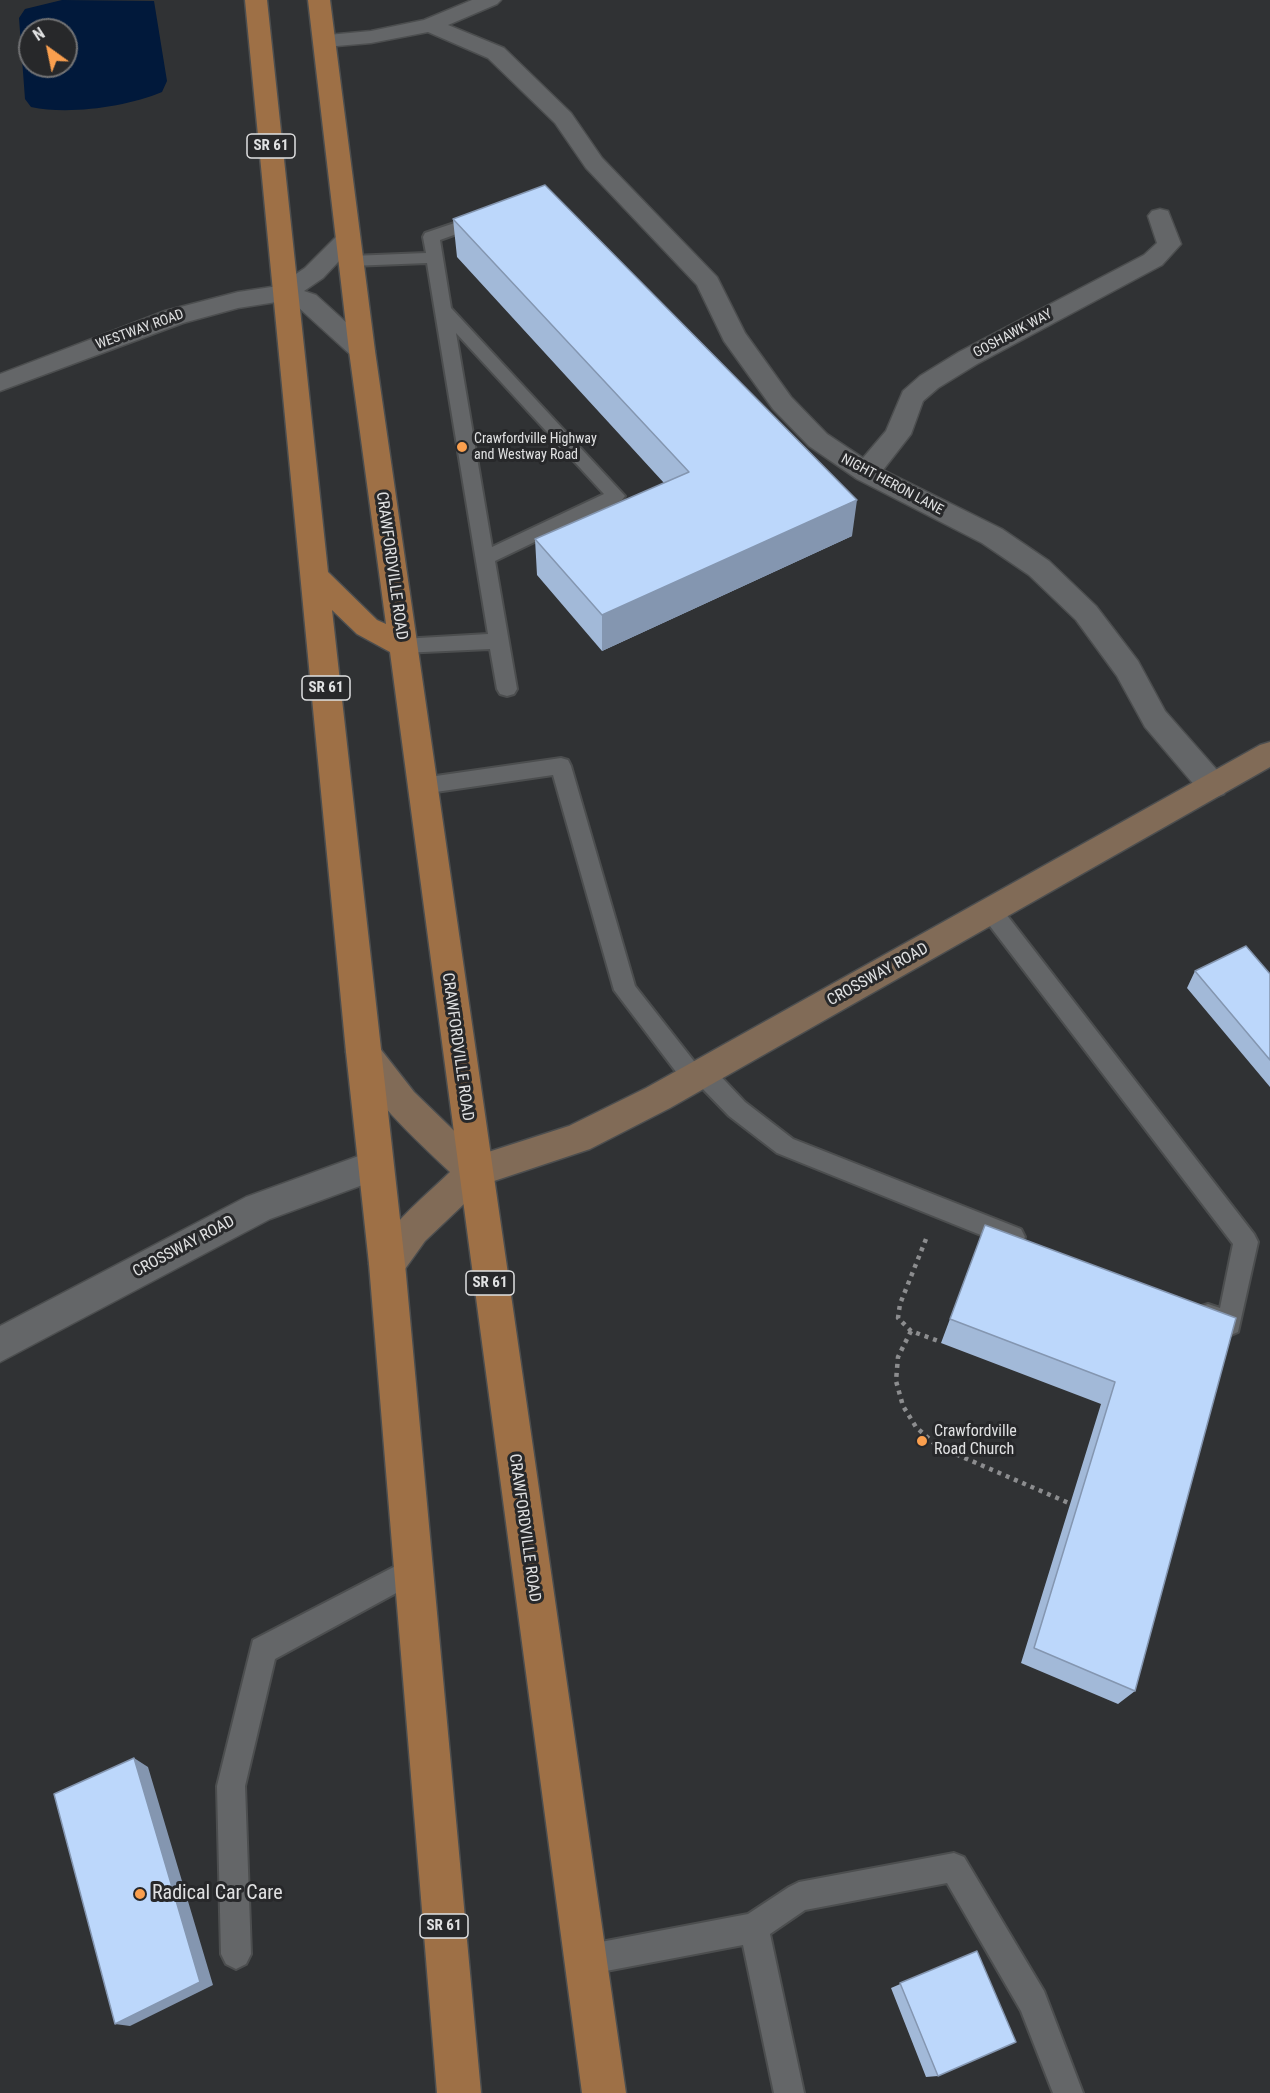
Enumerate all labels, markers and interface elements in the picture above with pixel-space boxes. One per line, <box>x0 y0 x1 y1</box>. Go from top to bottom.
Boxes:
north arrow <box>18 18 78 78</box>
text: N <box>30 24 48 45</box>
road number: SR 61 <box>247 134 295 158</box>
street label: WESTWAY ROAD <box>94 306 186 354</box>
street label: GOSHAWK WAY <box>971 306 1055 362</box>
place label: Crawfordville Highway and Westway Road <box>474 431 597 464</box>
marker: Crawfordville Highway and Westway Road <box>455 440 469 454</box>
street label: NIGHT HERON LANE <box>838 451 946 519</box>
street label: CRAWFORDVILLE ROAD <box>371 491 411 641</box>
road number: SR 61 <box>302 676 350 700</box>
street label: CROSSWAY ROAD <box>824 939 932 1011</box>
street label: CRAWFORDVILLE ROAD <box>437 972 477 1122</box>
street label: CROSSWAY ROAD <box>130 1212 238 1282</box>
road number: SR 61 <box>466 1271 514 1295</box>
place label: Crawfordville Road Church <box>934 1422 1017 1460</box>
marker: Crawfordville Road Church <box>915 1434 929 1448</box>
street label: CRAWFORDVILLE ROAD <box>504 1453 544 1603</box>
place label: Radical Car Care <box>152 1882 283 1906</box>
marker: Radical Car Care <box>133 1887 147 1901</box>
road number: SR 61 <box>420 1914 468 1938</box>

